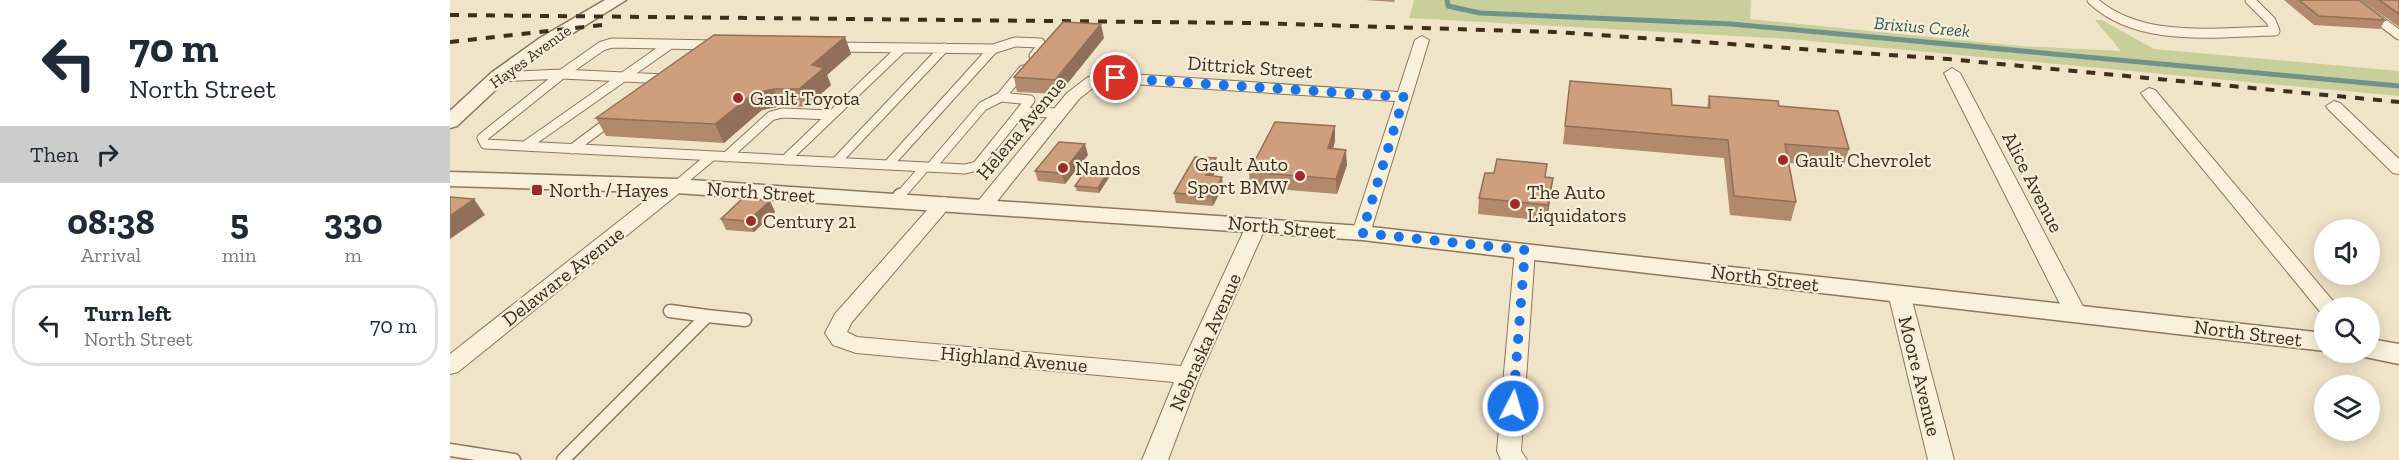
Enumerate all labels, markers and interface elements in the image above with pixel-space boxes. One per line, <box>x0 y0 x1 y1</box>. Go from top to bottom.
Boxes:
water label: Brixius Creek <box>1873 12 1971 42</box>
street label: Hayes Avenue <box>486 21 575 92</box>
text: 70 m <box>129 22 219 73</box>
icon: left <box>30 24 108 102</box>
street label: Dittrick Street <box>1187 51 1314 83</box>
pin <box>1090 52 1141 103</box>
icon: arrive <box>1099 61 1132 94</box>
street label: Helena Avenue <box>971 72 1071 184</box>
text: North Street <box>129 73 276 105</box>
place label: Gault Toyota <box>750 86 860 110</box>
marker: Gault Toyota <box>731 91 745 105</box>
street label: Alice Avenue <box>1997 128 2069 236</box>
icon: right <box>91 138 124 171</box>
text: Then <box>30 141 79 168</box>
place label: Gault Chevrolet <box>1795 148 1932 172</box>
place label: Gault Auto Sport BMW <box>1187 152 1288 199</box>
marker: Gault Chevrolet <box>1776 153 1790 167</box>
place label: Nandos <box>1075 156 1140 180</box>
marker: Nandos <box>1056 161 1070 175</box>
marker: Gault Auto Sport BMW <box>1293 169 1307 183</box>
street label: North Street <box>706 176 817 208</box>
place label: North / Hayes <box>549 178 669 202</box>
place label: The Auto Liquidators <box>1527 180 1626 227</box>
marker: North / Hayes <box>530 183 544 197</box>
marker: The Auto Liquidators <box>1508 197 1522 211</box>
text: 08:38 <box>67 200 155 243</box>
text: 5 <box>230 200 249 243</box>
text: 330 <box>324 200 383 243</box>
place label: Century 21 <box>763 209 856 233</box>
street label: North Street <box>1227 210 1338 244</box>
marker: Century 21 <box>744 214 758 228</box>
map controls <box>2314 219 2380 441</box>
button: sound <box>2314 219 2380 285</box>
street label: Delaware Avenue <box>497 221 629 331</box>
text: Arrival <box>81 243 141 267</box>
text: min <box>222 243 256 267</box>
text: m <box>345 243 362 267</box>
street label: North Street <box>1710 259 1821 297</box>
street label: Nebraska Avenue <box>1164 269 1246 415</box>
button: search <box>2314 297 2380 363</box>
text: Turn left <box>84 300 171 327</box>
icon: left <box>33 309 66 342</box>
text: 70 m <box>370 312 417 339</box>
street label: Moore Avenue <box>1894 314 1946 438</box>
street label: North Street <box>2193 314 2304 352</box>
text: North Street <box>84 327 193 351</box>
street label: Highland Avenue <box>939 341 1089 377</box>
position arrow <box>1481 374 1545 438</box>
button: layers <box>2314 375 2380 441</box>

